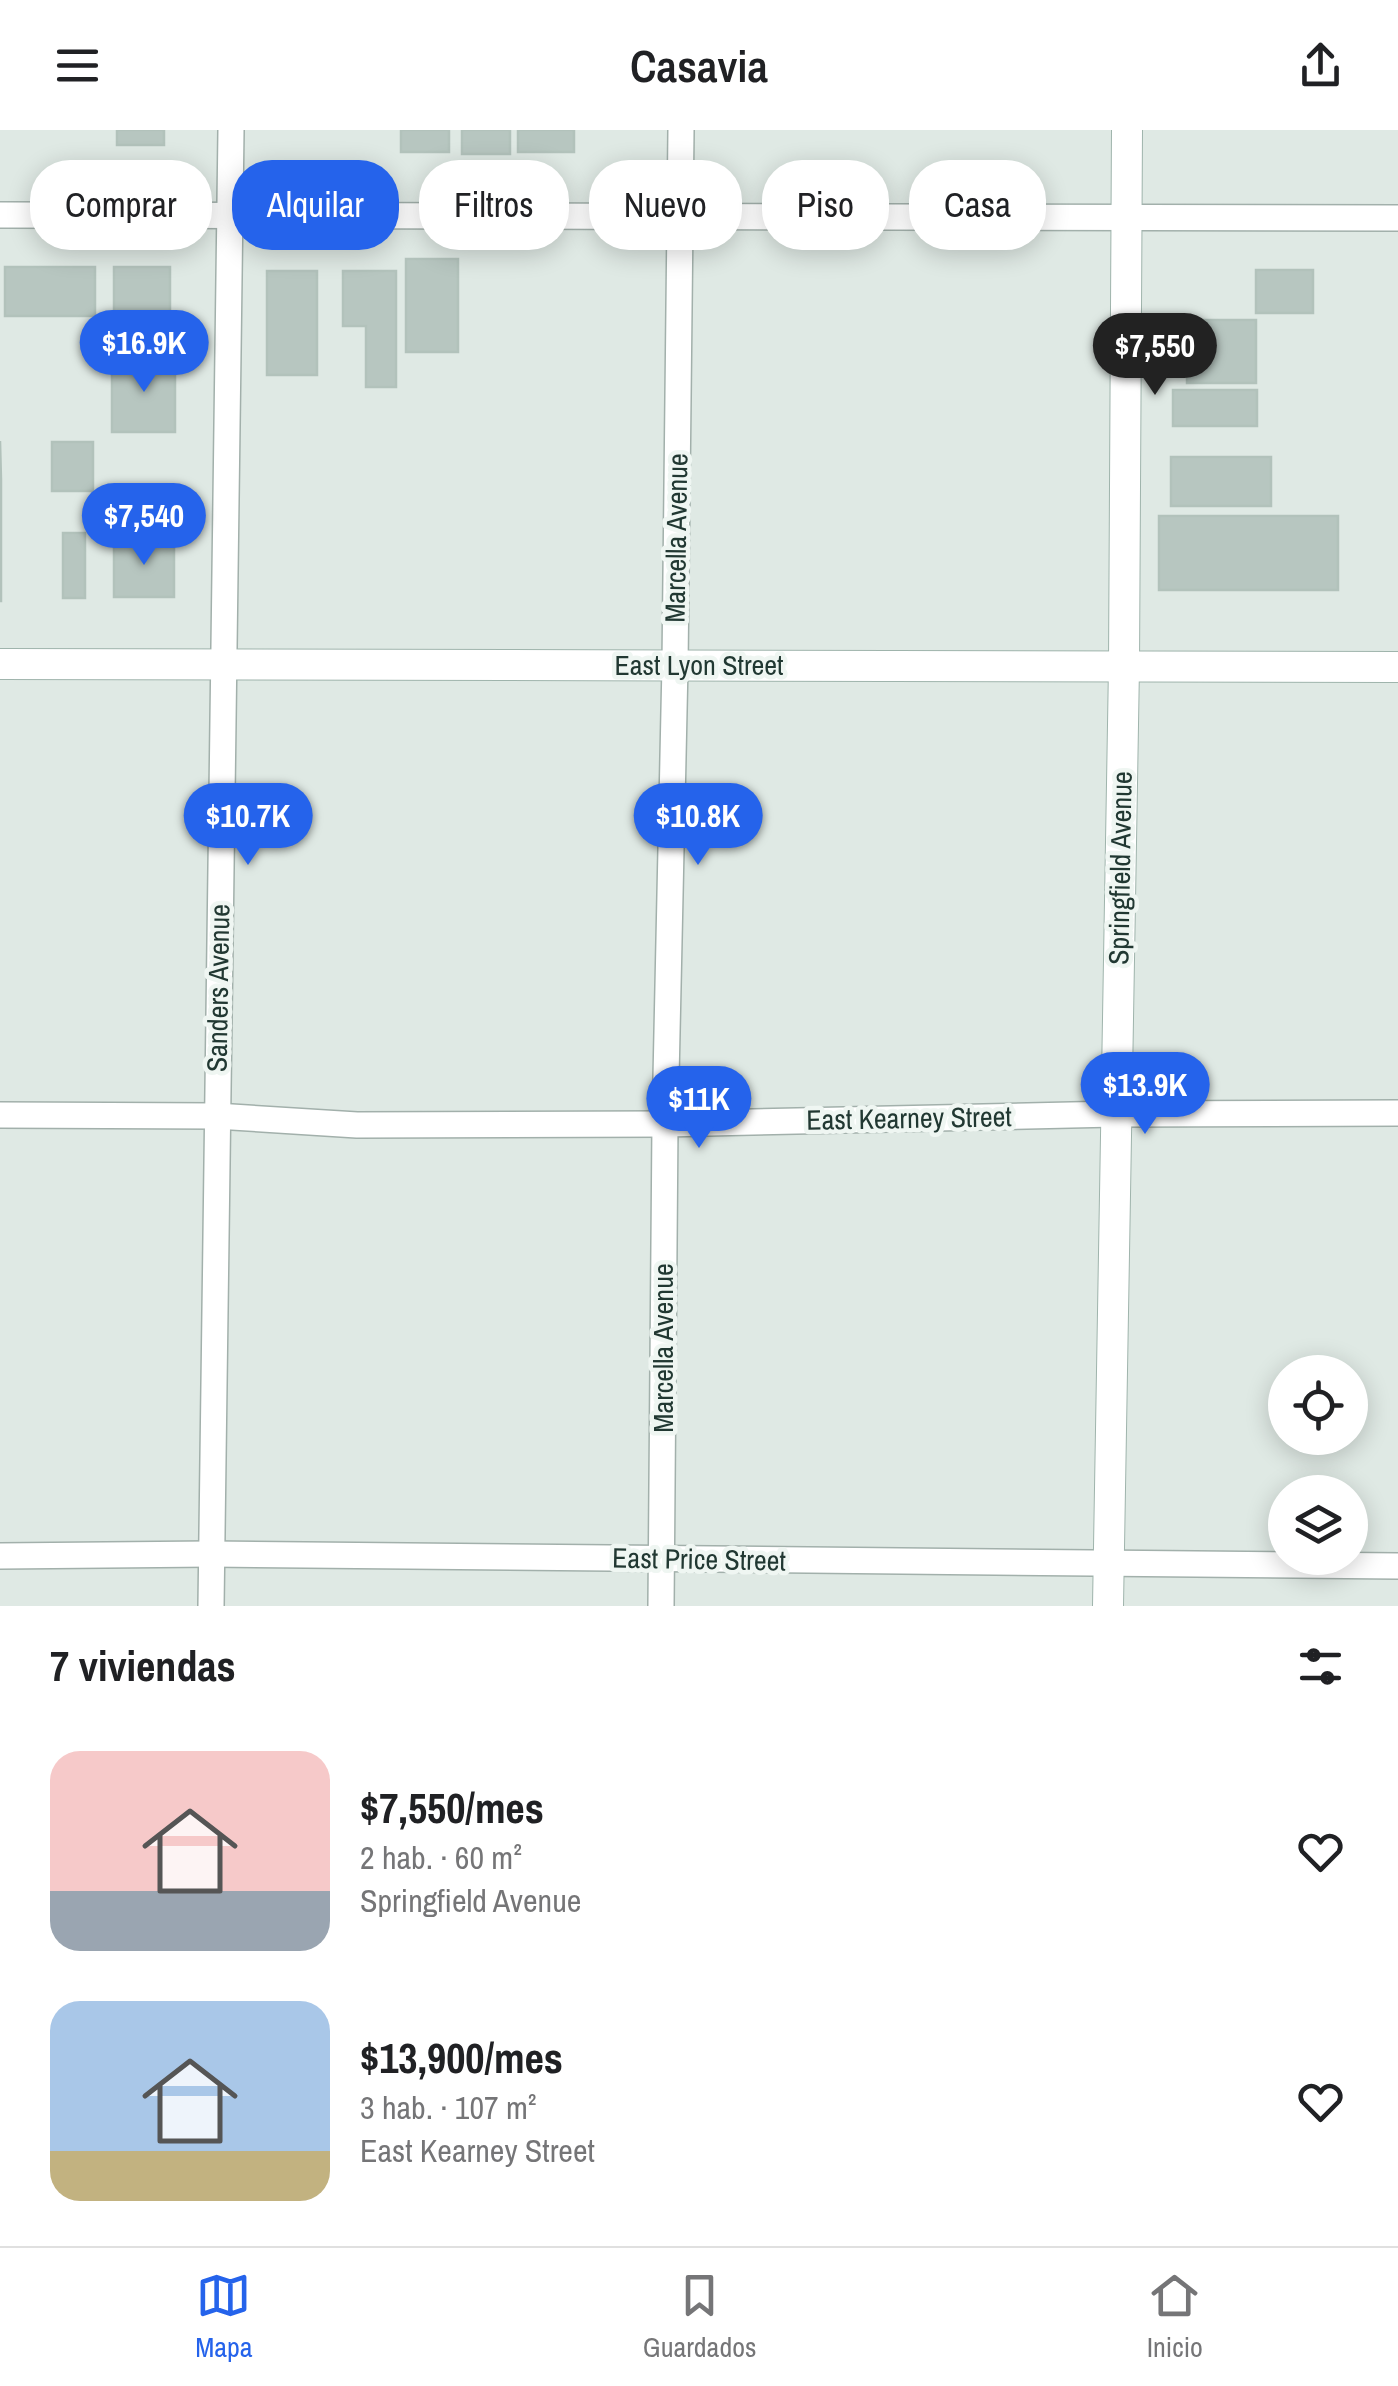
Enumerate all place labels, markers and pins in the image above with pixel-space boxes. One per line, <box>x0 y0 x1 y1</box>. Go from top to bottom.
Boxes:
pin: $16.9K <box>63 310 225 395</box>
pin: $7,550 <box>1074 313 1236 398</box>
pin: $7,540 <box>63 483 225 568</box>
pin: $10.7K <box>167 783 329 868</box>
pin: $10.8K <box>617 783 779 868</box>
pin: $13.9K <box>1064 1052 1226 1137</box>
pin: $11K <box>640 1066 758 1151</box>

